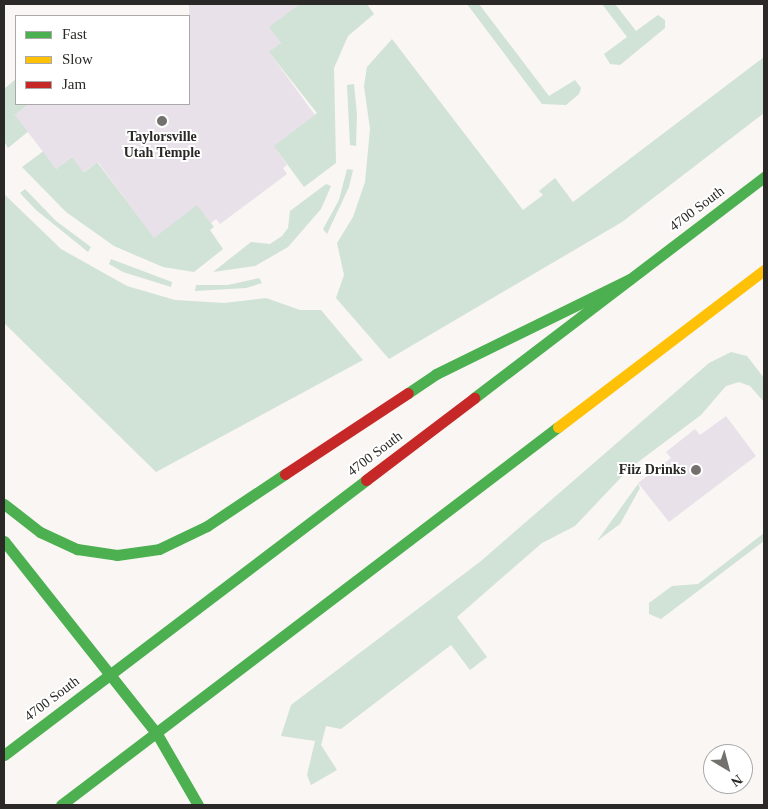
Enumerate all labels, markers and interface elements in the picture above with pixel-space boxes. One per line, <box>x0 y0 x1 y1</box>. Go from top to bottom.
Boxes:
legend <box>15 15 190 105</box>
text: Fast <box>62 26 87 42</box>
text: Slow <box>62 51 93 67</box>
text: Jam <box>62 76 86 92</box>
marker: Taylorsville Utah Temple <box>156 115 168 127</box>
place label: Taylorsville Utah Temple <box>124 129 200 162</box>
street label: 4700 South <box>666 183 728 235</box>
street label: 4700 South <box>344 428 406 480</box>
place label: Fiiz Drinks <box>619 462 686 478</box>
marker: Fiiz Drinks <box>690 464 702 476</box>
street label: 4700 South <box>21 673 83 725</box>
north arrow <box>703 744 753 794</box>
text: N <box>728 772 745 790</box>

